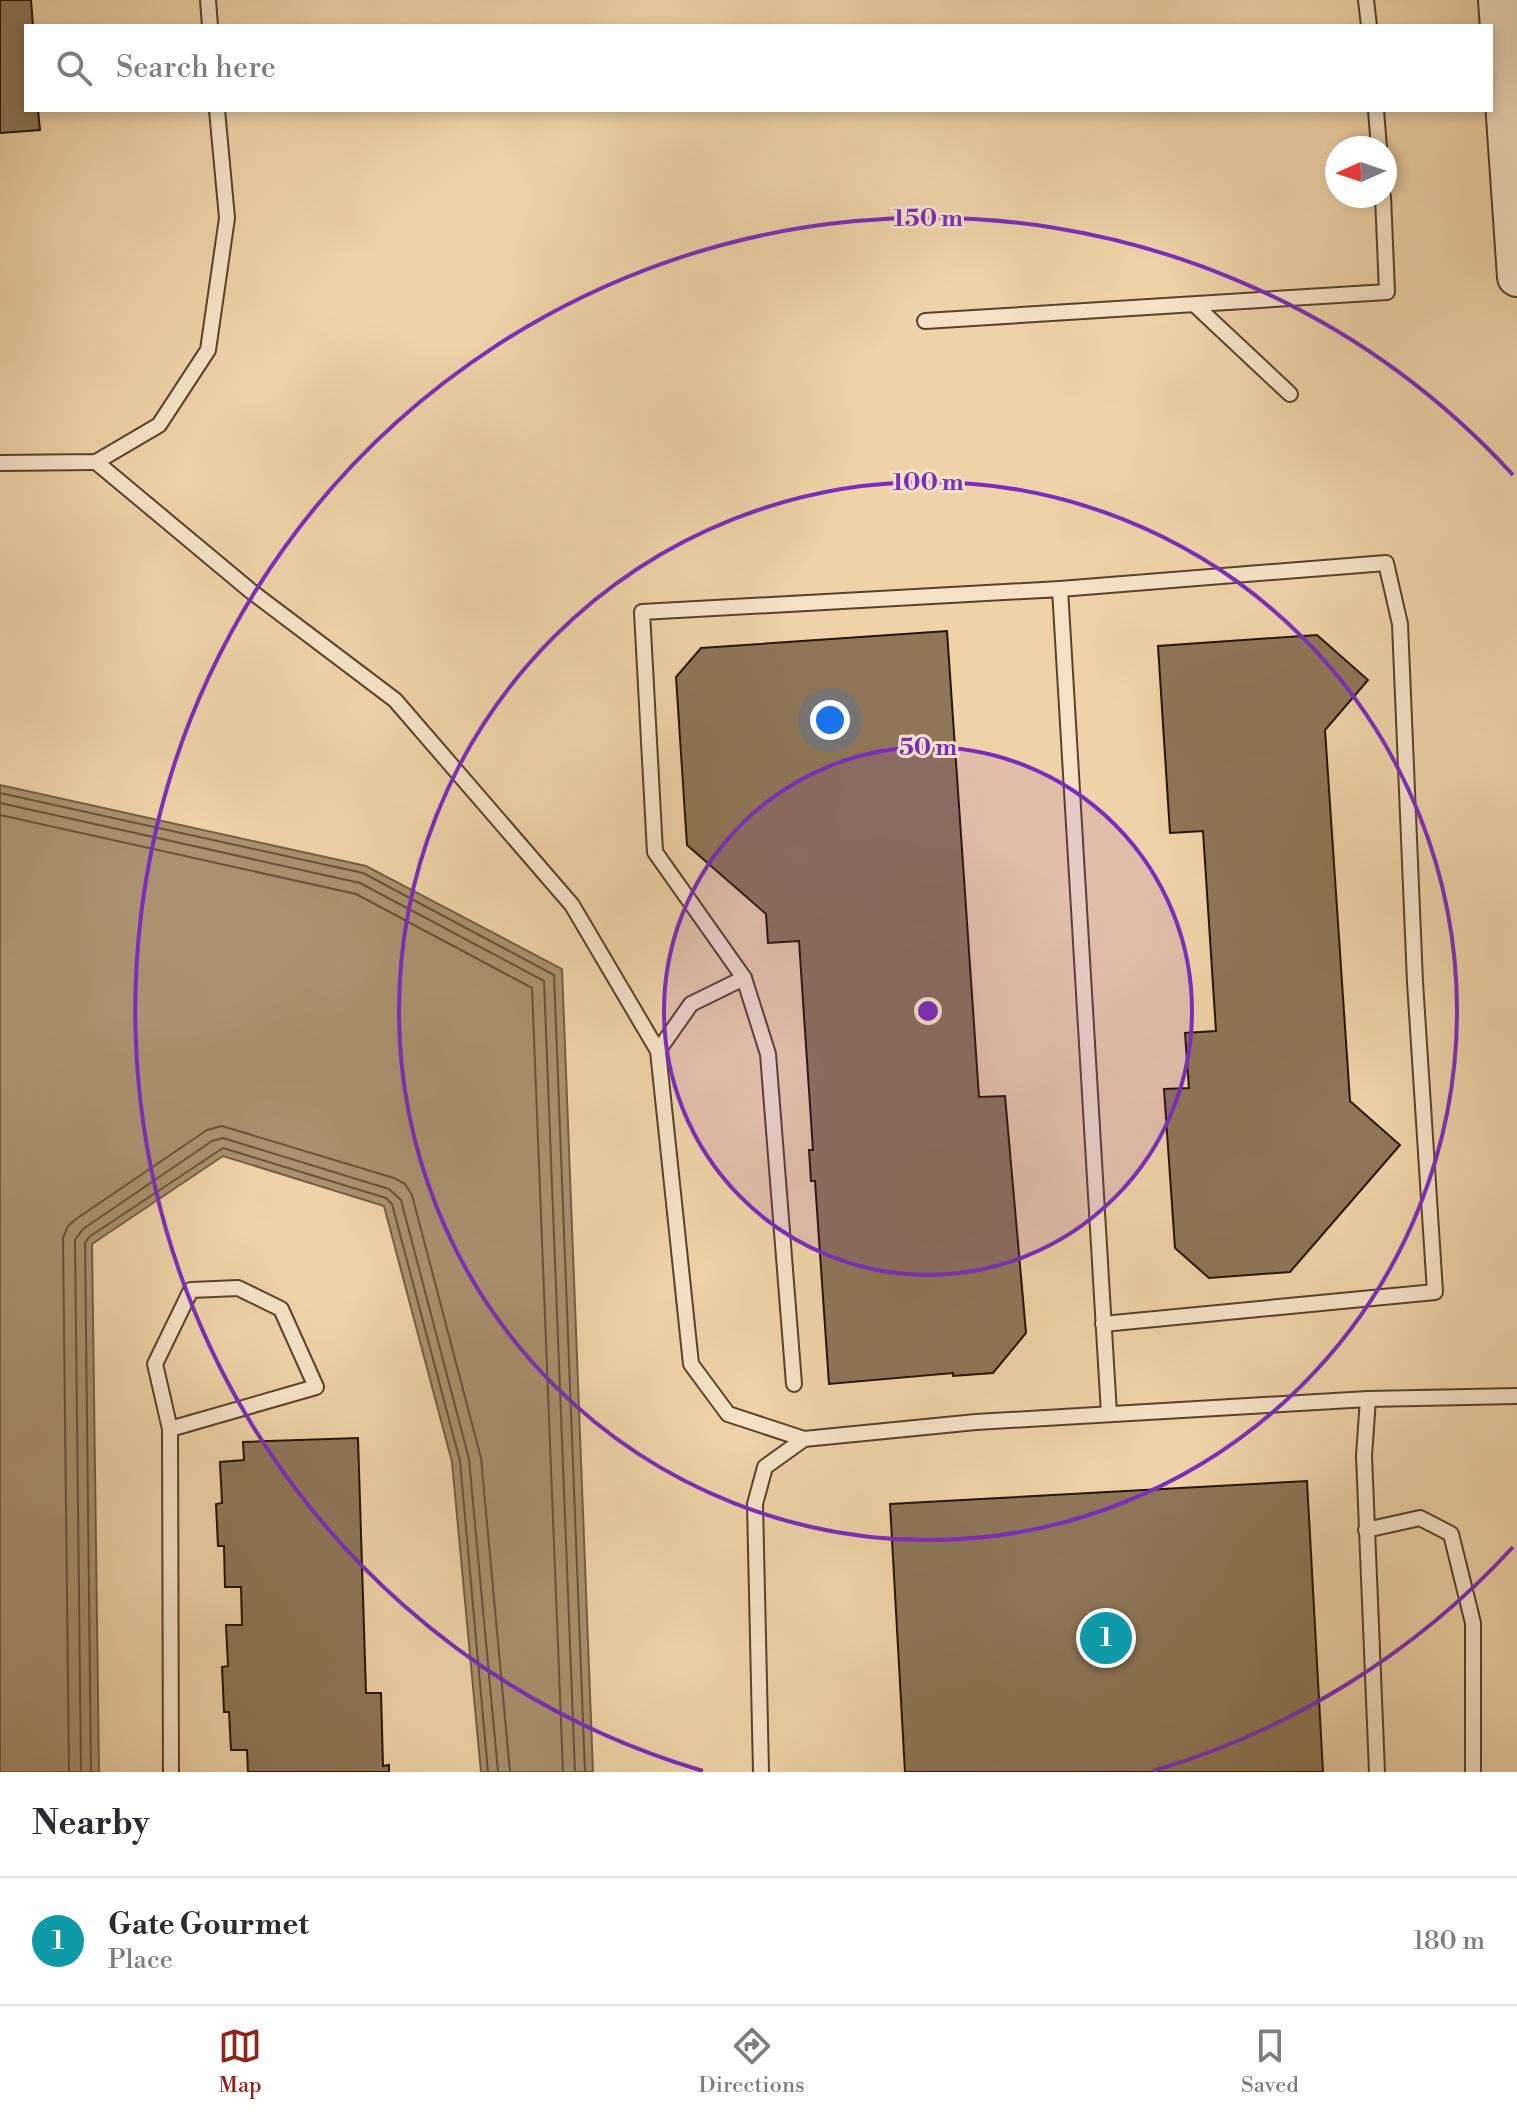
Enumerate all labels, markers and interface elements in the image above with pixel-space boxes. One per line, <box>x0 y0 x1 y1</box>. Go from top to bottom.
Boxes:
search box <box>24 24 1493 112</box>
icon: search <box>52 46 96 90</box>
text: Search here <box>116 49 276 87</box>
north arrow <box>1325 136 1397 208</box>
text: 150 m <box>893 204 963 234</box>
text: 100 m <box>892 468 964 498</box>
your location <box>810 700 850 740</box>
text: 50 m <box>899 733 957 763</box>
centre of rings <box>914 997 942 1025</box>
pin: 1 <box>1080 1608 1132 1668</box>
text: Nearby <box>32 1803 150 1845</box>
text: Gate Gourmet <box>108 1906 309 1944</box>
text: 1 <box>52 1925 64 1957</box>
text: 180 m <box>1413 1925 1485 1957</box>
text: Place <box>108 1944 173 1976</box>
tab: Map <box>218 2024 262 2099</box>
tab: Directions <box>699 2024 805 2099</box>
tab: Saved <box>1241 2024 1299 2099</box>

